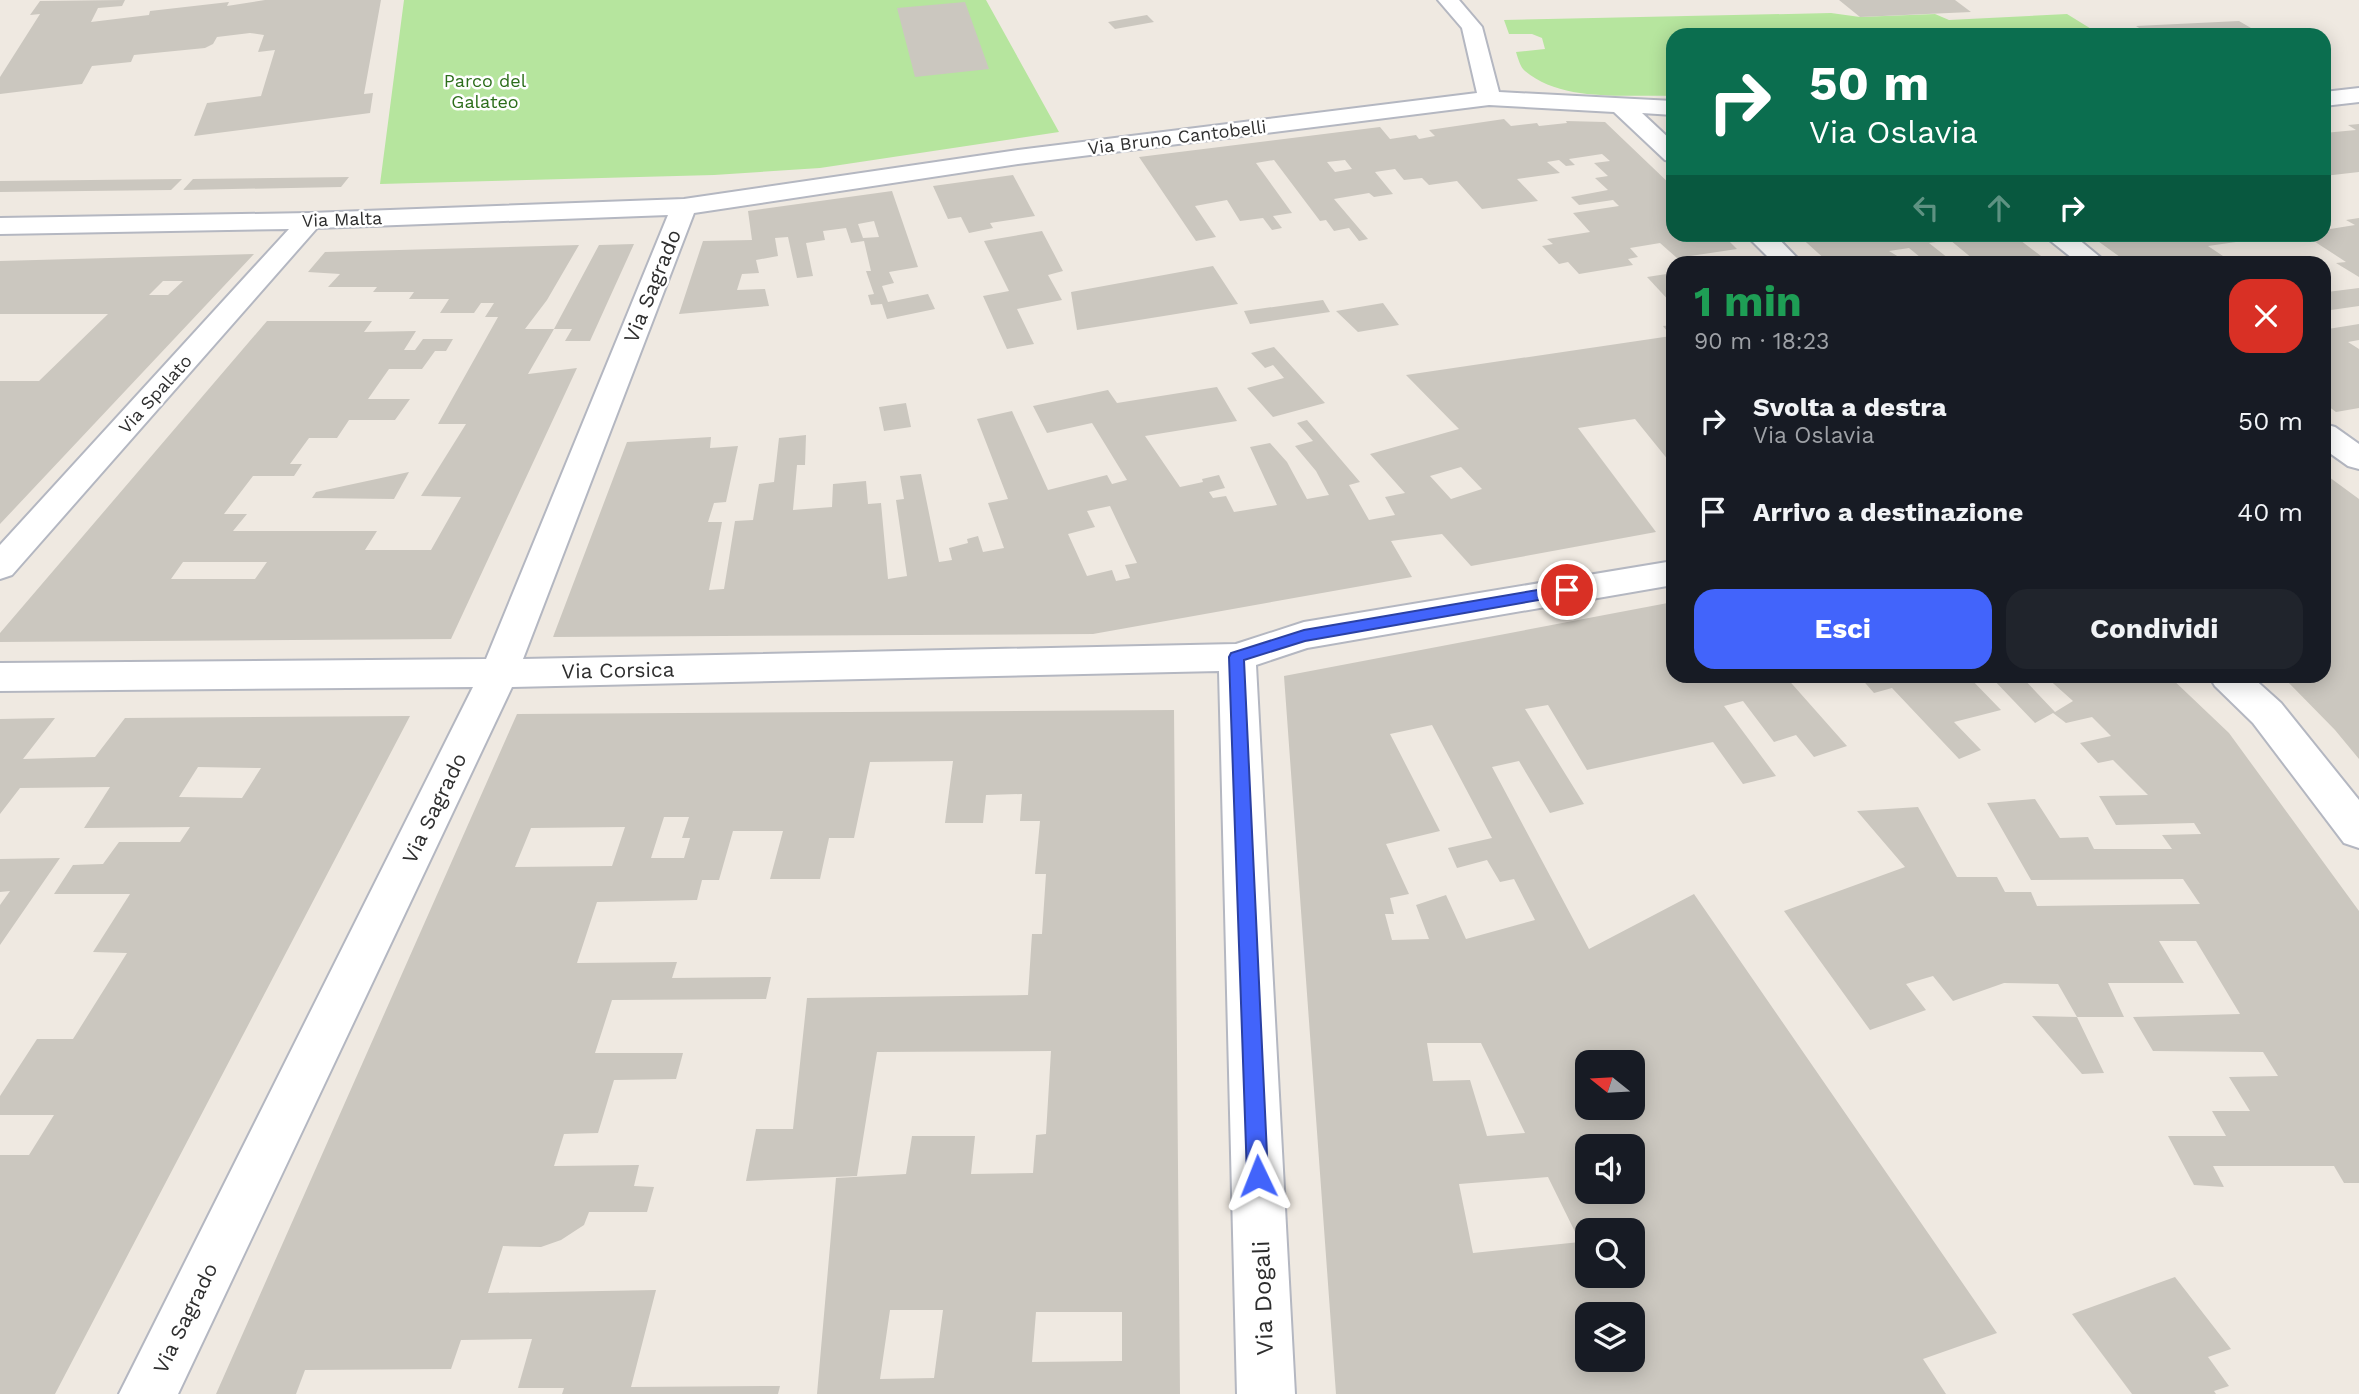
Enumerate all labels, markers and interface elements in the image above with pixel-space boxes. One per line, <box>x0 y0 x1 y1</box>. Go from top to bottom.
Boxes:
text: 50 m <box>1809 54 1929 112</box>
icon: right <box>1694 56 1785 147</box>
park label: Parco del Galateo <box>444 70 527 112</box>
text: Via Oslavia <box>1809 113 1978 151</box>
street label: Via Bruno Cantobelli <box>1086 116 1268 158</box>
icon: left <box>1907 189 1945 227</box>
icon: ahead <box>1980 189 2018 227</box>
icon: right <box>2053 189 2091 227</box>
street label: Via Malta <box>301 207 383 231</box>
street label: Via Sagrado <box>618 226 686 346</box>
text: 1 min <box>1694 277 1802 326</box>
button: close <box>2229 279 2303 353</box>
text: 90 m · 18:23 <box>1694 328 1829 355</box>
street label: Via Spalato <box>114 350 196 438</box>
text: Svolta a destra <box>1753 392 1946 422</box>
icon: right <box>1694 402 1732 440</box>
text: 50 m <box>2238 406 2303 436</box>
text: Via Oslavia <box>1753 422 1874 449</box>
icon: arrive <box>1694 493 1732 531</box>
text: Arrivo a destinazione <box>1753 497 2023 527</box>
text: 40 m <box>2237 497 2303 527</box>
pin <box>1537 560 1597 620</box>
icon: arrive <box>1548 571 1586 609</box>
button: Esci <box>1694 589 1992 669</box>
button: Condividi <box>2006 589 2303 669</box>
street label: Via Corsica <box>561 657 675 683</box>
street label: Via Sagrado <box>396 749 472 867</box>
north arrow <box>1575 1050 1645 1120</box>
map controls <box>1575 1050 1645 1372</box>
button: sound <box>1575 1134 1645 1204</box>
position arrow <box>1221 1139 1295 1213</box>
button: search <box>1575 1218 1645 1288</box>
street label: Via Dogali <box>1247 1240 1279 1356</box>
street label: Via Sagrado <box>147 1259 223 1377</box>
button: layers <box>1575 1302 1645 1372</box>

